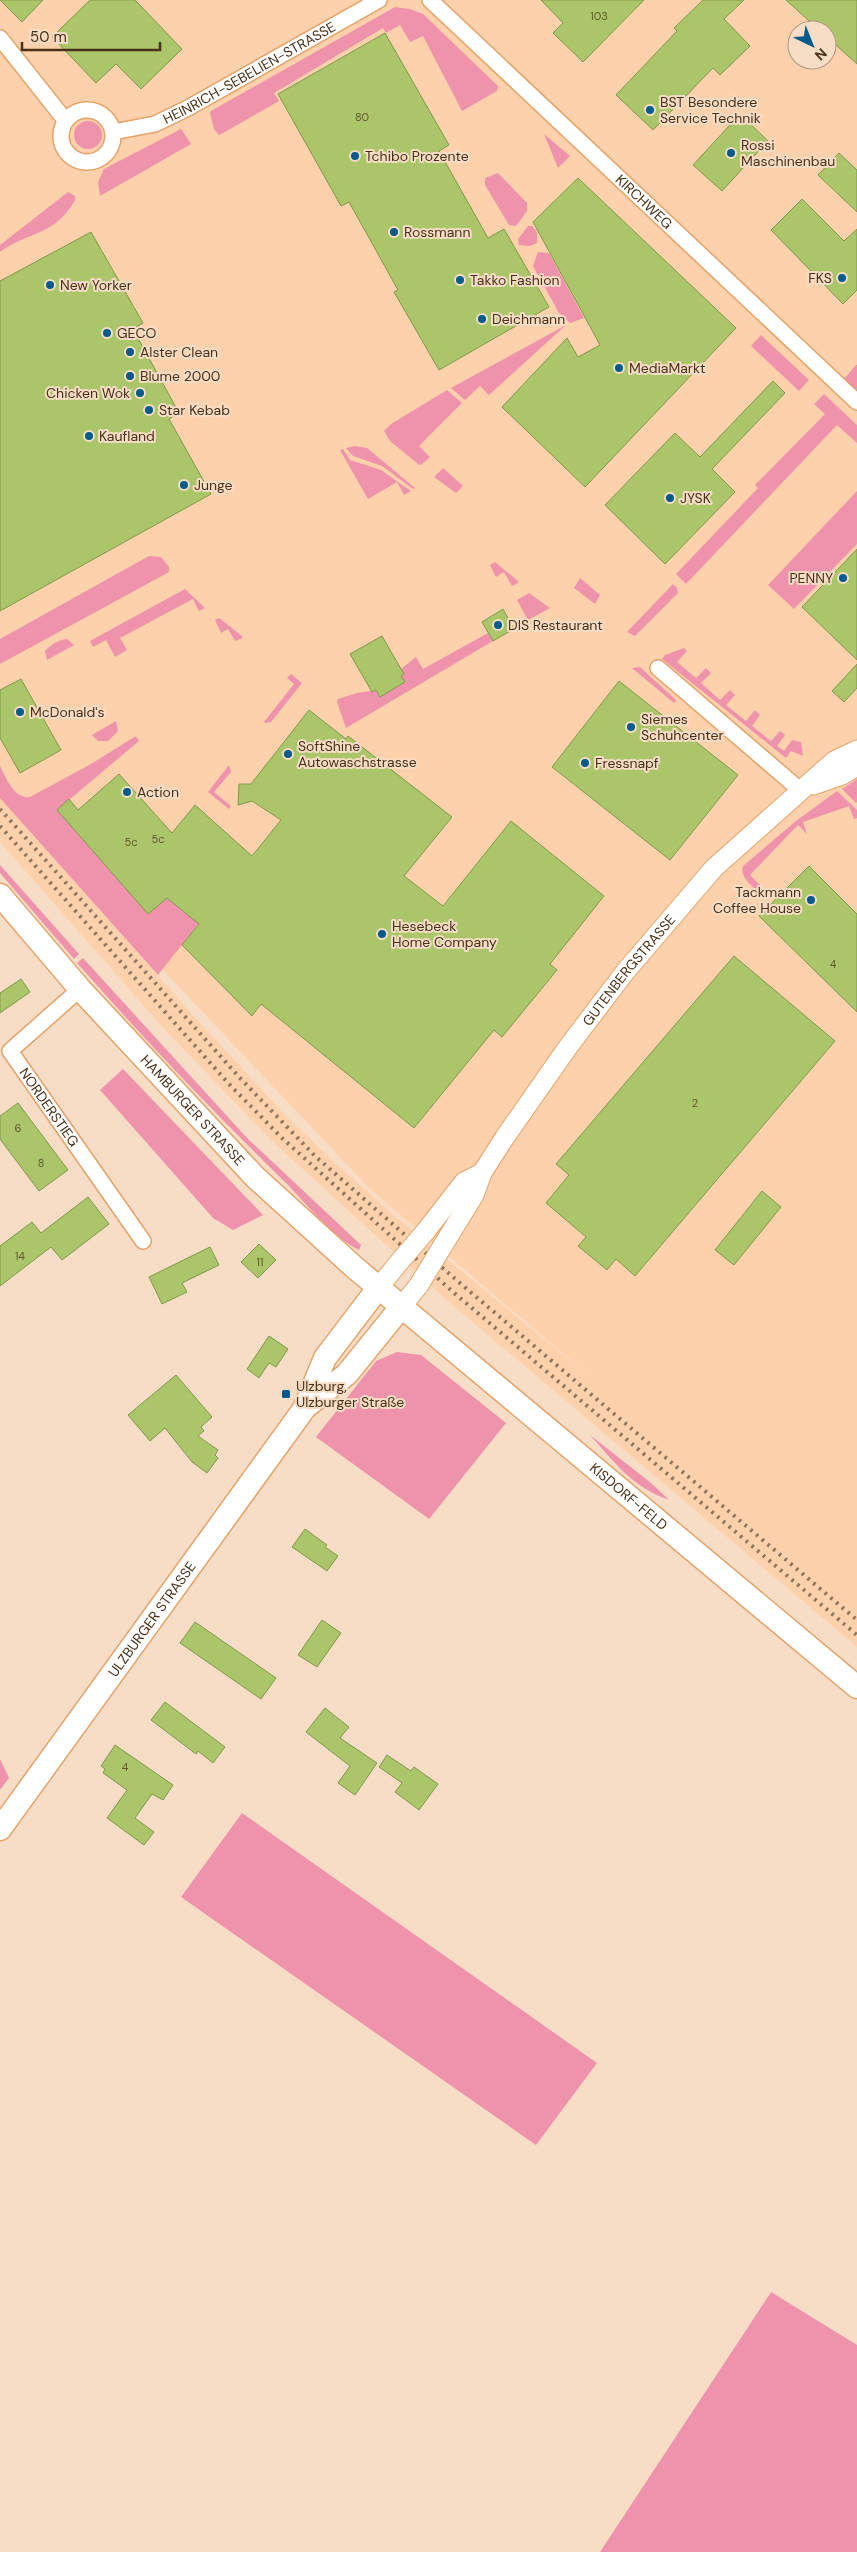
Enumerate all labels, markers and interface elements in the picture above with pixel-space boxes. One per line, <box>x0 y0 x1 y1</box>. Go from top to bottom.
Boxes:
house number: 103 <box>590 9 608 23</box>
street label: HEINRICH-SEBELIEN-STRASSE <box>160 17 339 128</box>
scale bar <box>22 20 160 52</box>
north arrow <box>787 20 837 70</box>
text: 50 m <box>30 27 67 47</box>
text: N <box>811 44 831 65</box>
place label: BST Besondere Service Technik <box>660 93 761 127</box>
marker: BST Besondere Service Technik <box>644 104 656 116</box>
house number: 80 <box>355 110 369 124</box>
place label: Rossi Maschinenbau <box>741 136 835 170</box>
place label: Tchibo Prozente <box>365 147 469 165</box>
marker: Rossi Maschinenbau <box>725 147 737 159</box>
marker: Tchibo Prozente <box>349 150 361 162</box>
street label: KIRCHWEG <box>612 170 676 233</box>
place label: Rossmann <box>404 223 470 241</box>
marker: Rossmann <box>388 226 400 238</box>
place label: FKS <box>808 269 832 287</box>
place label: Takko Fashion <box>470 271 559 289</box>
marker: FKS <box>836 272 848 284</box>
marker: Takko Fashion <box>454 274 466 286</box>
place label: New Yorker <box>60 276 132 294</box>
marker: New Yorker <box>44 279 56 291</box>
place label: Deichmann <box>492 310 565 328</box>
marker: Deichmann <box>476 313 488 325</box>
place label: GECO <box>117 324 157 342</box>
marker: GECO <box>101 327 113 339</box>
place label: Alster Clean <box>140 343 218 361</box>
marker: Alster Clean <box>124 346 136 358</box>
place label: MediaMarkt <box>629 359 706 377</box>
marker: MediaMarkt <box>613 362 625 374</box>
place label: Blume 2000 <box>140 367 220 385</box>
marker: Blume 2000 <box>124 370 136 382</box>
place label: Chicken Wok <box>46 384 130 402</box>
marker: Chicken Wok <box>134 387 146 399</box>
place label: Star Kebab <box>159 401 230 419</box>
marker: Star Kebab <box>143 404 155 416</box>
place label: Kaufland <box>99 427 155 445</box>
marker: Kaufland <box>83 430 95 442</box>
place label: Junge <box>194 476 233 494</box>
marker: Junge <box>178 479 190 491</box>
place label: JYSK <box>680 489 711 507</box>
marker: JYSK <box>664 492 676 504</box>
place label: PENNY <box>790 569 833 587</box>
marker: PENNY <box>837 572 849 584</box>
place label: DIS Restaurant <box>508 616 603 634</box>
marker: DIS Restaurant <box>492 619 504 631</box>
place label: McDonald's <box>30 703 105 721</box>
marker: McDonald's <box>14 706 26 718</box>
place label: Siemes Schuhcenter <box>641 710 724 744</box>
marker: Siemes Schuhcenter <box>625 721 637 733</box>
place label: SoftShine Autowaschstrasse <box>298 737 417 771</box>
marker: SoftShine Autowaschstrasse <box>282 748 294 760</box>
place label: Fressnapf <box>595 754 659 772</box>
marker: Fressnapf <box>579 757 591 769</box>
place label: Action <box>137 783 179 801</box>
marker: Action <box>121 786 133 798</box>
house number: 5c <box>151 832 165 846</box>
house number: 5c <box>124 835 138 849</box>
place label: Tackmann Coffee House <box>713 883 801 917</box>
marker: Tackmann Coffee House <box>805 894 817 906</box>
street label: GUTENBERGSTRASSE <box>578 911 679 1029</box>
place label: Hesebeck Home Company <box>392 917 497 951</box>
marker: Hesebeck Home Company <box>376 928 388 940</box>
house number: 4 <box>830 957 837 971</box>
street label: HAMBURGER STRASSE <box>137 1051 249 1169</box>
street label: NORDERSTIEG <box>15 1064 83 1150</box>
house number: 2 <box>692 1096 698 1110</box>
house number: 6 <box>15 1121 22 1135</box>
house number: 8 <box>38 1156 44 1170</box>
house number: 14 <box>15 1249 25 1263</box>
house number: 11 <box>257 1255 263 1269</box>
place label: Ulzburg, Ulzburger Straße <box>296 1377 404 1411</box>
marker: Ulzburg, Ulzburger Straße <box>280 1388 292 1400</box>
street label: KISDORF-FELD <box>586 1459 671 1534</box>
street label: ULZBURGER STRASSE <box>104 1558 200 1680</box>
house number: 4 <box>122 1760 129 1774</box>

